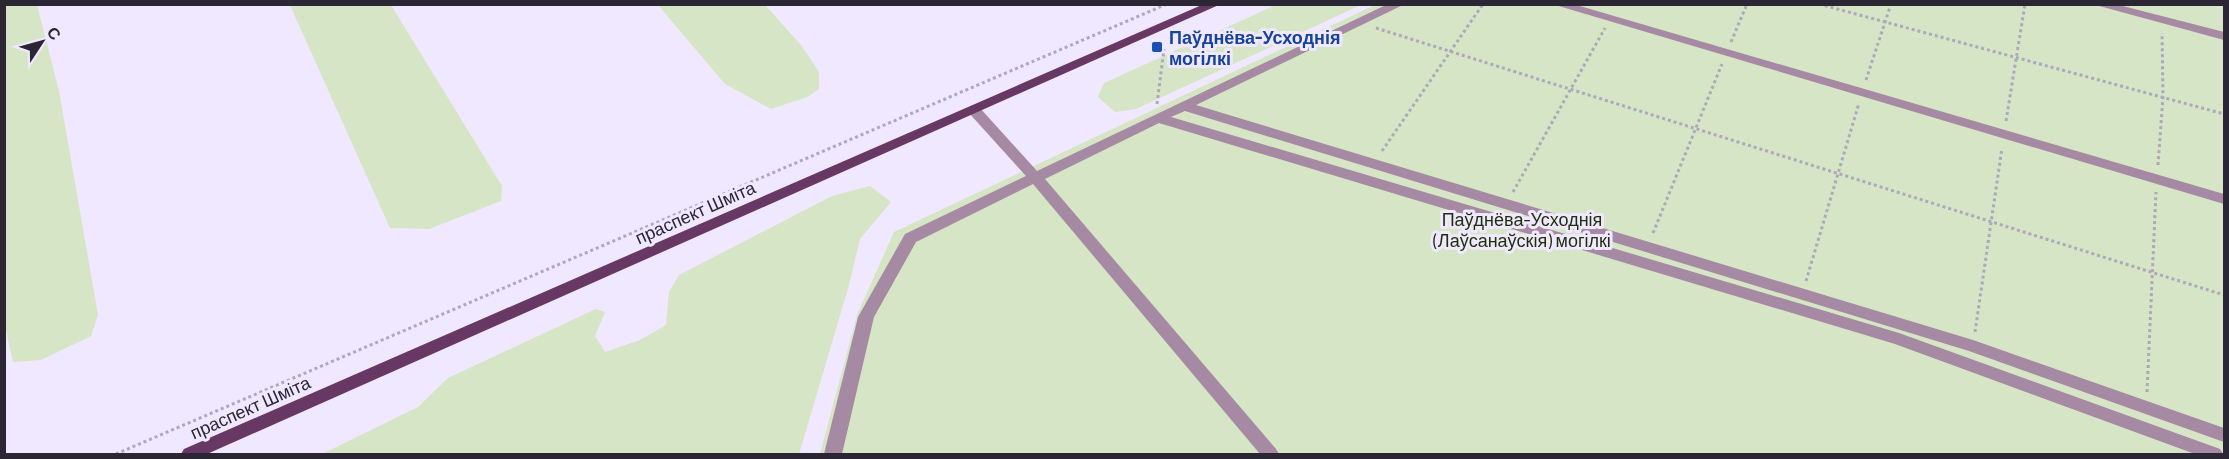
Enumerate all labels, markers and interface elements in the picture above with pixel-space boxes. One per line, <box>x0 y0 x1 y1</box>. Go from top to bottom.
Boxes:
north arrow <box>12 12 72 72</box>
text: С <box>43 23 66 44</box>
place label: Паўднёва-Усходнія могілкі <box>1169 26 1340 69</box>
marker: Паўднёва-Усходнія могілкі <box>1150 40 1164 54</box>
street label: праспект Шміта <box>631 175 759 248</box>
park label: Паўднёва-Усходнія (Лаўсанаўскія) могілкі <box>1432 208 1611 251</box>
street label: праспект Шміта <box>186 370 314 443</box>

